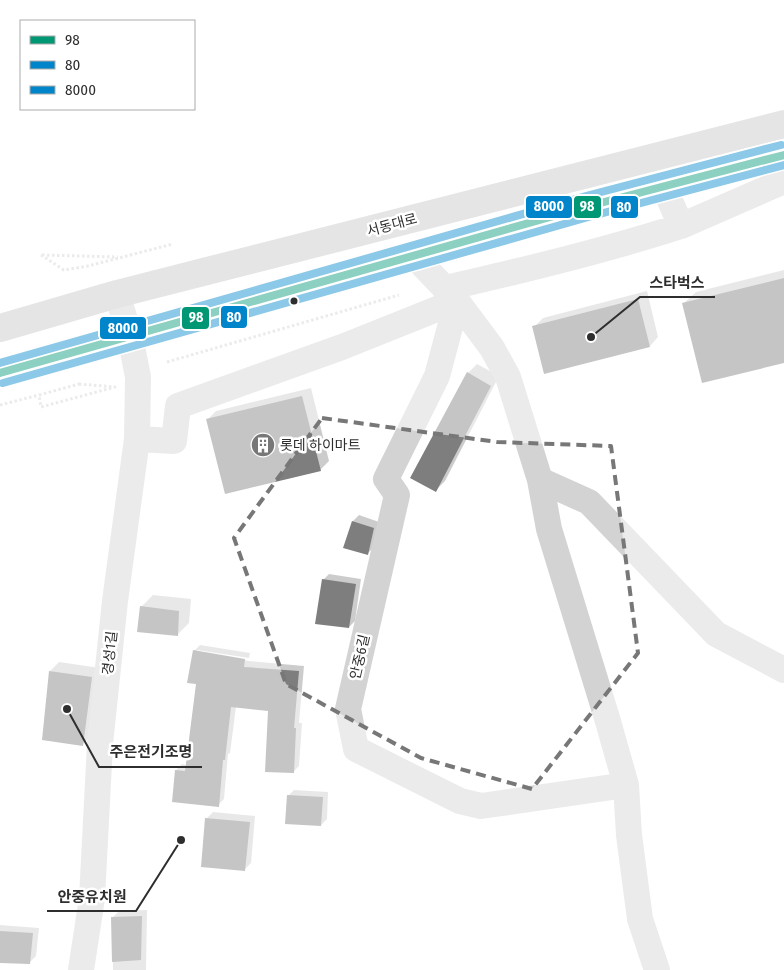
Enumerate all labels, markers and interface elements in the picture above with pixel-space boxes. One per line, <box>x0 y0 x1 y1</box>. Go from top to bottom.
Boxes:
legend <box>20 20 195 110</box>
text: 98 <box>65 31 80 49</box>
text: 80 <box>65 56 80 74</box>
text: 8000 <box>65 81 96 99</box>
line badge: 8000 <box>525 195 573 219</box>
line badge: 98 <box>573 195 602 219</box>
line badge: 80 <box>610 195 639 219</box>
text: 8000 <box>534 198 565 215</box>
text: 98 <box>580 198 595 215</box>
text: 80 <box>616 199 632 216</box>
street label: 서동대로 <box>365 210 419 240</box>
callout: 스타벅스 <box>640 267 715 297</box>
text: 스타벅스 <box>649 274 705 292</box>
unlabelled marker <box>289 296 299 306</box>
line badge: 80 <box>220 305 248 329</box>
line badge: 98 <box>181 306 210 330</box>
text: 98 <box>189 309 204 326</box>
text: 80 <box>226 309 242 326</box>
line badge: 8000 <box>99 316 147 340</box>
text: 8000 <box>108 320 139 337</box>
building icon: 롯데 하이마트 <box>250 432 276 458</box>
place label: 롯데 하이마트 <box>280 437 361 454</box>
street label: 경성1길 <box>99 630 121 676</box>
street label: 안중6길 <box>347 633 373 681</box>
callout: 주은전기조명 <box>99 737 202 767</box>
text: 주은전기조명 <box>110 743 192 761</box>
callout: 안중유치원 <box>47 881 136 911</box>
text: 안중유치원 <box>57 888 127 906</box>

